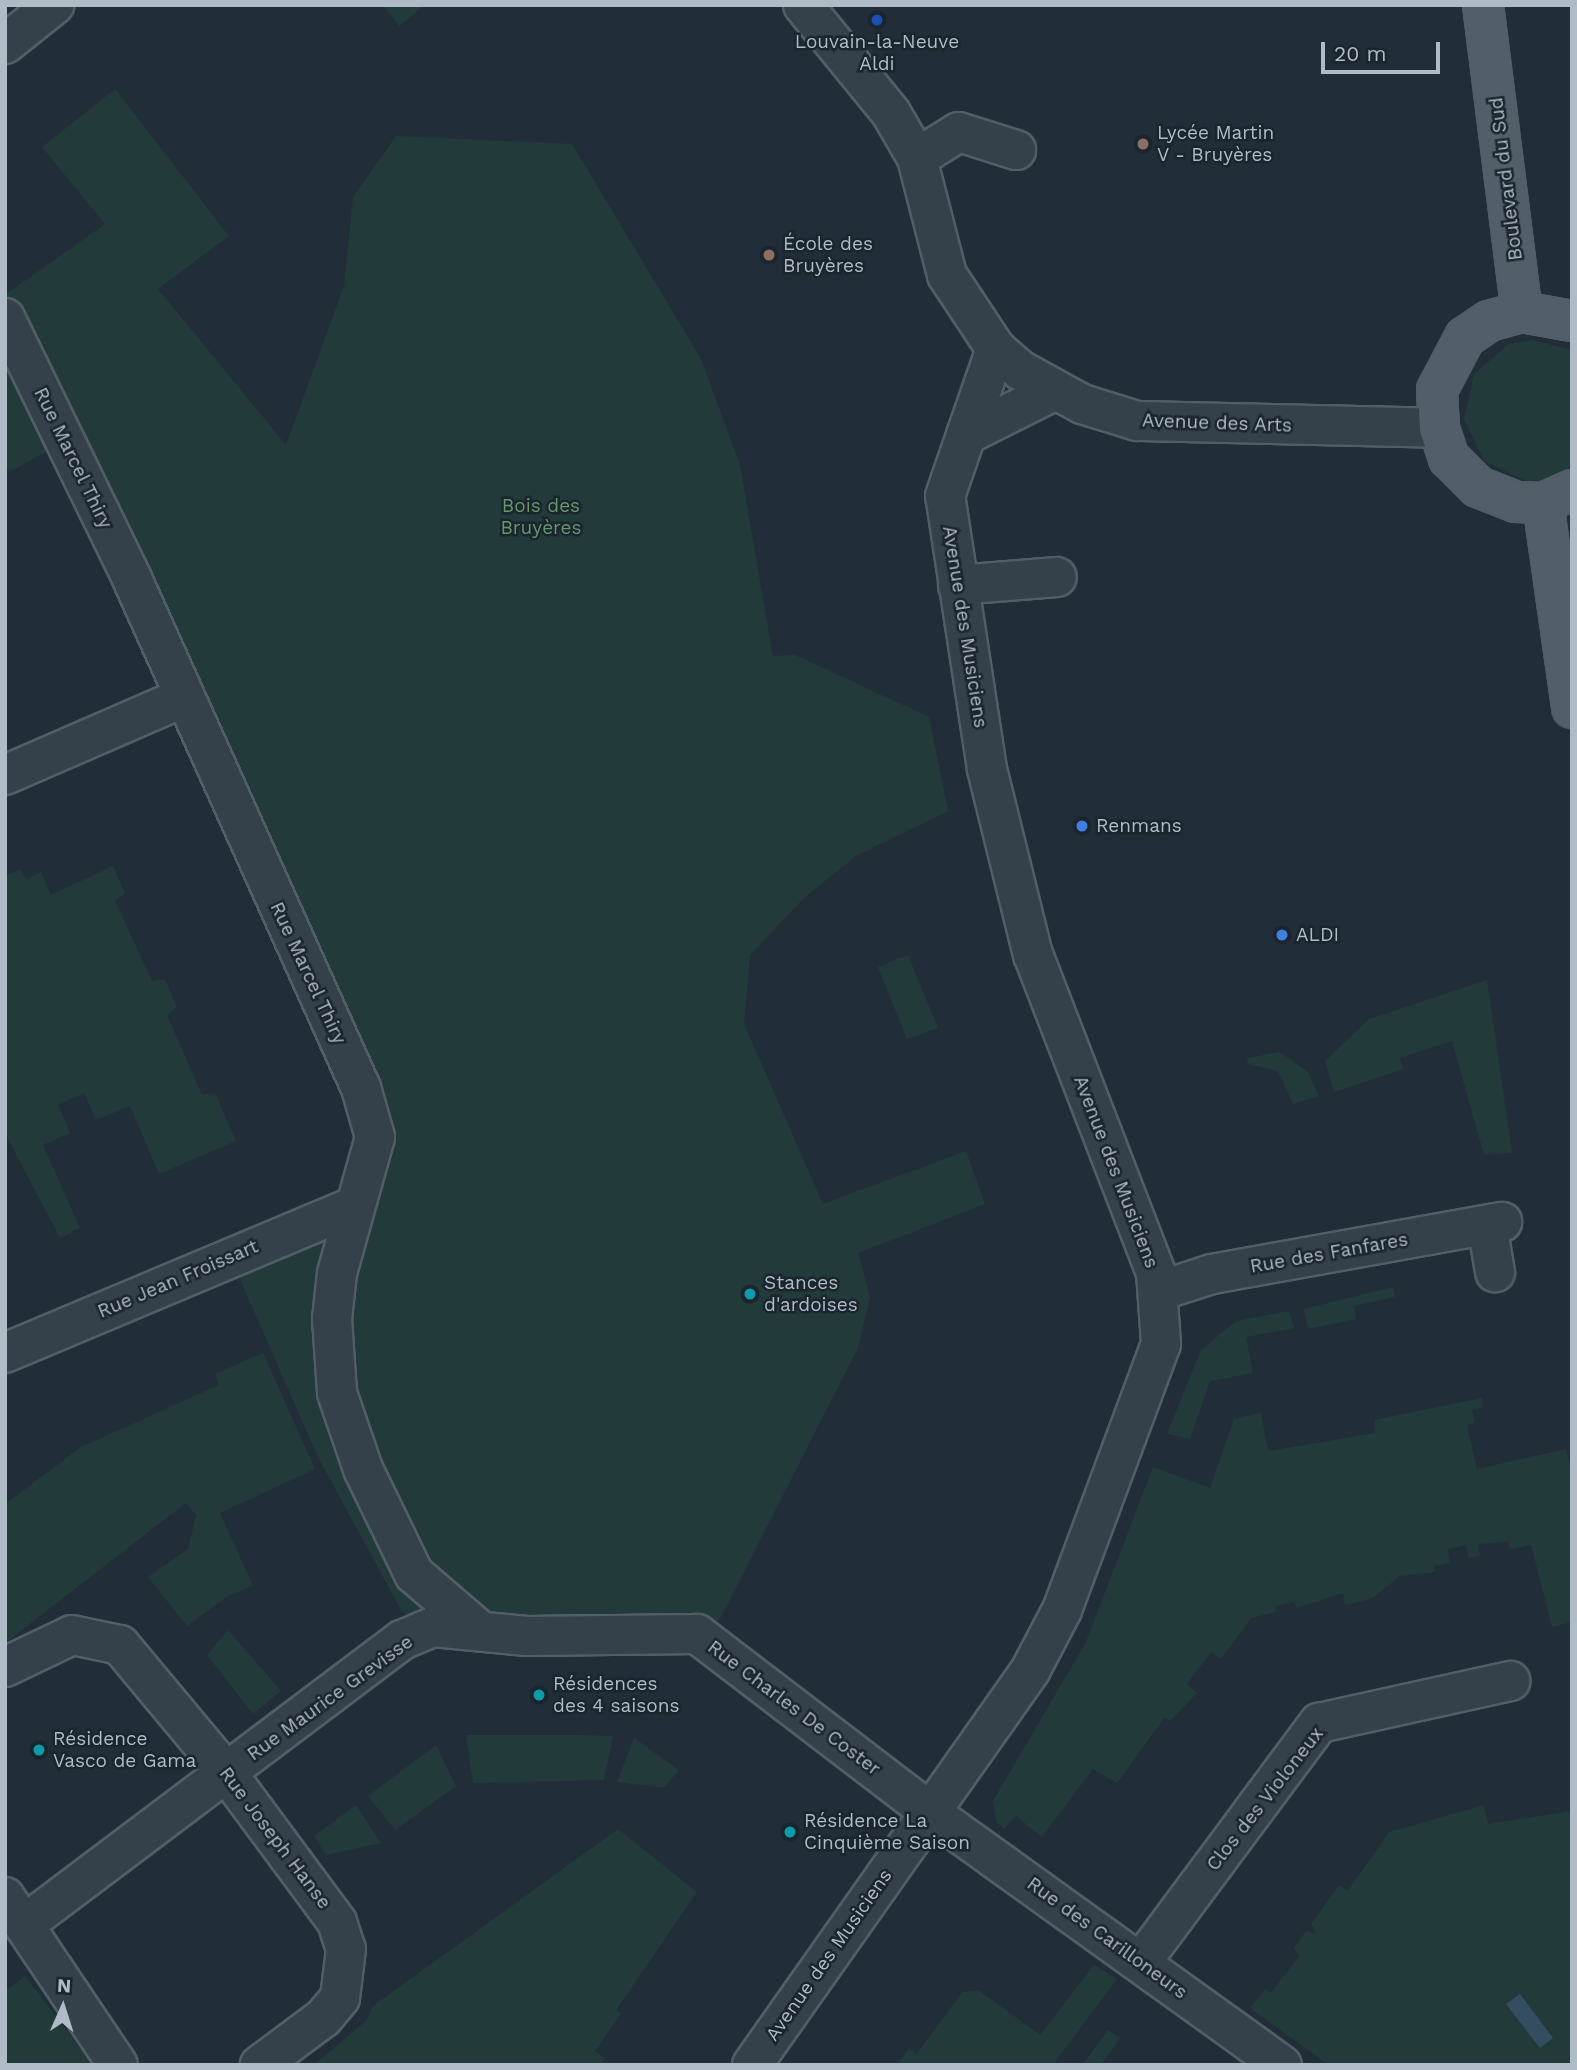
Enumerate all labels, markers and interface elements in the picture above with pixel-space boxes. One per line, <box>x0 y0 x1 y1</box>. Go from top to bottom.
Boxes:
marker: Louvain-la-Neuve Aldi <box>869 12 885 28</box>
scale bar <box>1325 28 1444 72</box>
place label: Louvain-la-Neuve Aldi <box>795 31 959 75</box>
text: 20 m <box>1334 41 1386 66</box>
street label: Boulevard du Sud <box>1485 96 1527 262</box>
place label: Lycée Martin V - Bruyères <box>1157 122 1274 166</box>
marker: Lycée Martin V - Bruyères <box>1135 136 1151 152</box>
place label: École des Bruyères <box>783 233 873 277</box>
marker: École des Bruyères <box>761 247 777 263</box>
street label: Rue Marcel Thiry <box>29 383 117 533</box>
street label: Avenue des Arts <box>1141 409 1293 437</box>
park label: Bois des Bruyères <box>500 495 582 539</box>
street label: Avenue des Musiciens <box>938 524 992 730</box>
place label: Renmans <box>1096 815 1182 837</box>
marker: Renmans <box>1074 818 1090 834</box>
street label: Rue Marcel Thiry <box>265 898 351 1048</box>
place label: ALDI <box>1296 924 1339 946</box>
marker: ALDI <box>1274 927 1290 943</box>
street label: Avenue des Musiciens <box>1069 1073 1163 1271</box>
street label: Rue des Fanfares <box>1248 1228 1410 1278</box>
street label: Rue Jean Froissart <box>94 1235 262 1323</box>
place label: Stances d'ardoises <box>764 1272 858 1316</box>
marker: Stances d'ardoises <box>742 1286 758 1302</box>
street label: Rue Maurice Grevisse <box>243 1630 417 1766</box>
street label: Rue Charles De Coster <box>703 1636 885 1780</box>
place label: Résidences des 4 saisons <box>553 1673 679 1717</box>
marker: Résidences des 4 saisons <box>531 1687 547 1703</box>
street label: Clos des Violoneux <box>1202 1722 1328 1876</box>
place label: Résidence Vasco de Gama <box>53 1728 196 1772</box>
marker: Résidence Vasco de Gama <box>31 1742 47 1758</box>
street label: Rue Joseph Hanse <box>214 1762 336 1914</box>
place label: Résidence La Cinquième Saison <box>804 1810 970 1854</box>
marker: Résidence La Cinquième Saison <box>782 1824 798 1840</box>
street label: Avenue des Musiciens <box>761 1865 897 2045</box>
street label: Rue des Carilloneurs <box>1022 1872 1192 2004</box>
north arrow <box>28 1972 98 2042</box>
text: N <box>56 1974 72 1997</box>

